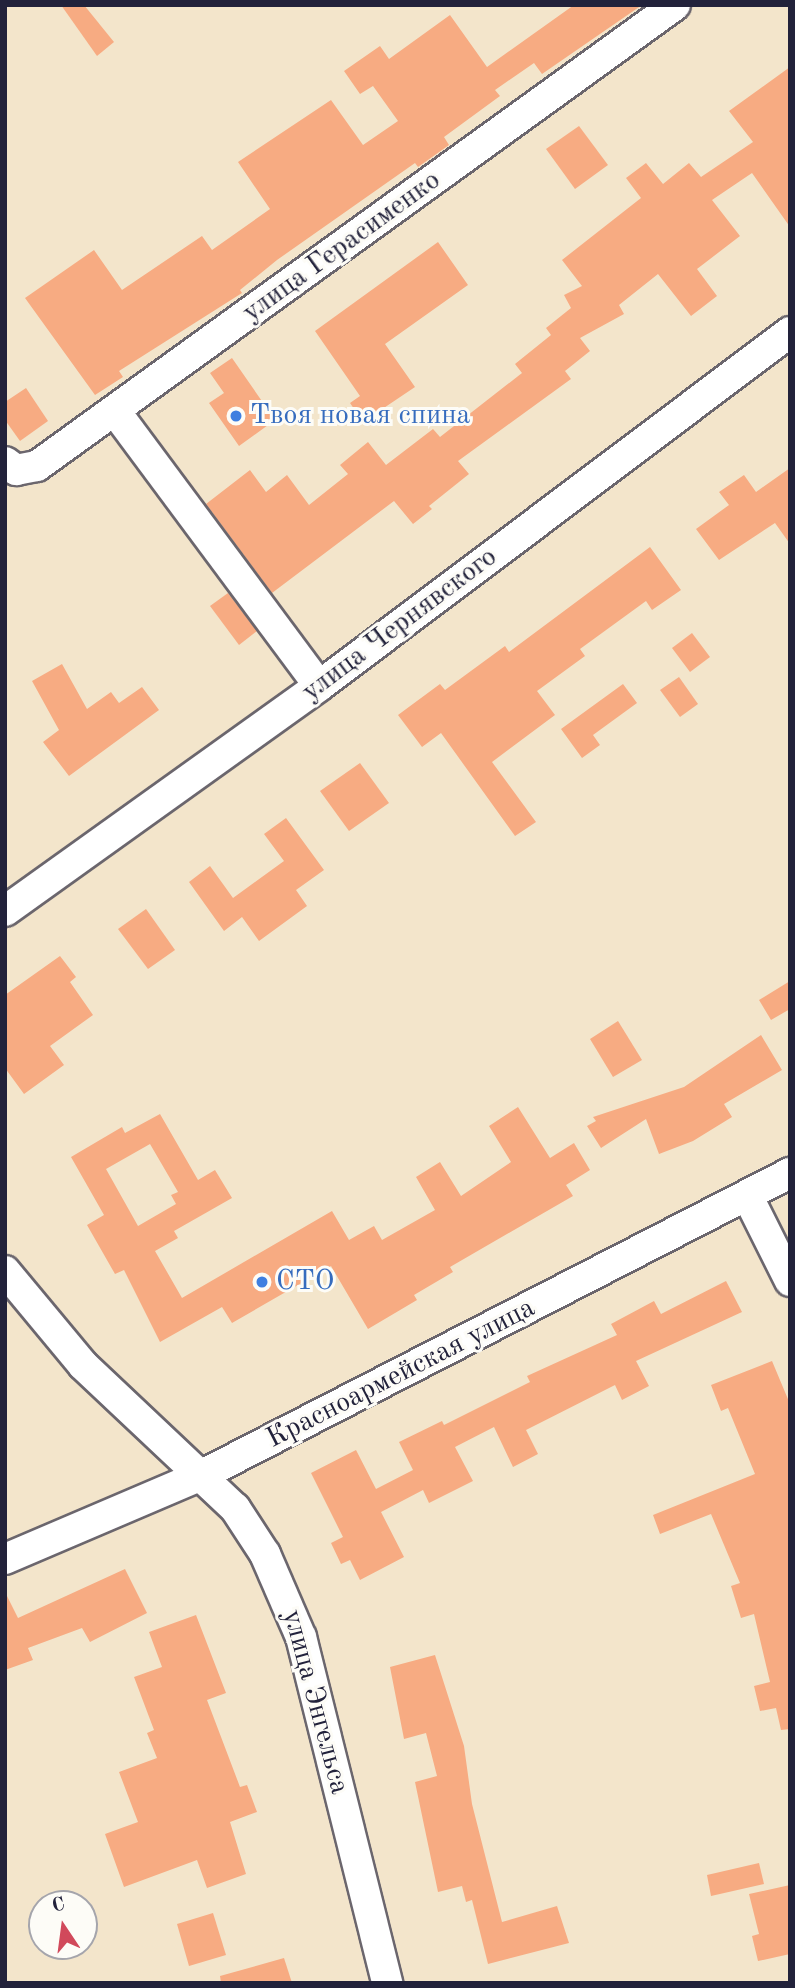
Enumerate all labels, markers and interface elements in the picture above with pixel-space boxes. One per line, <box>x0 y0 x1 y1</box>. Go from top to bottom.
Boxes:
street label: улица Герасименко <box>236 164 448 330</box>
place label: Твоя новая спина <box>250 399 470 433</box>
marker: Твоя новая спина <box>228 408 244 424</box>
street label: улица Чернявского <box>296 541 504 709</box>
place label: СТО <box>276 1265 334 1299</box>
marker: СТО <box>254 1274 270 1290</box>
street label: Красноармейская улица <box>261 1292 541 1456</box>
street label: улица Энгельса <box>274 1606 356 1798</box>
north arrow <box>28 1890 98 1960</box>
text: С <box>50 1895 67 1917</box>

